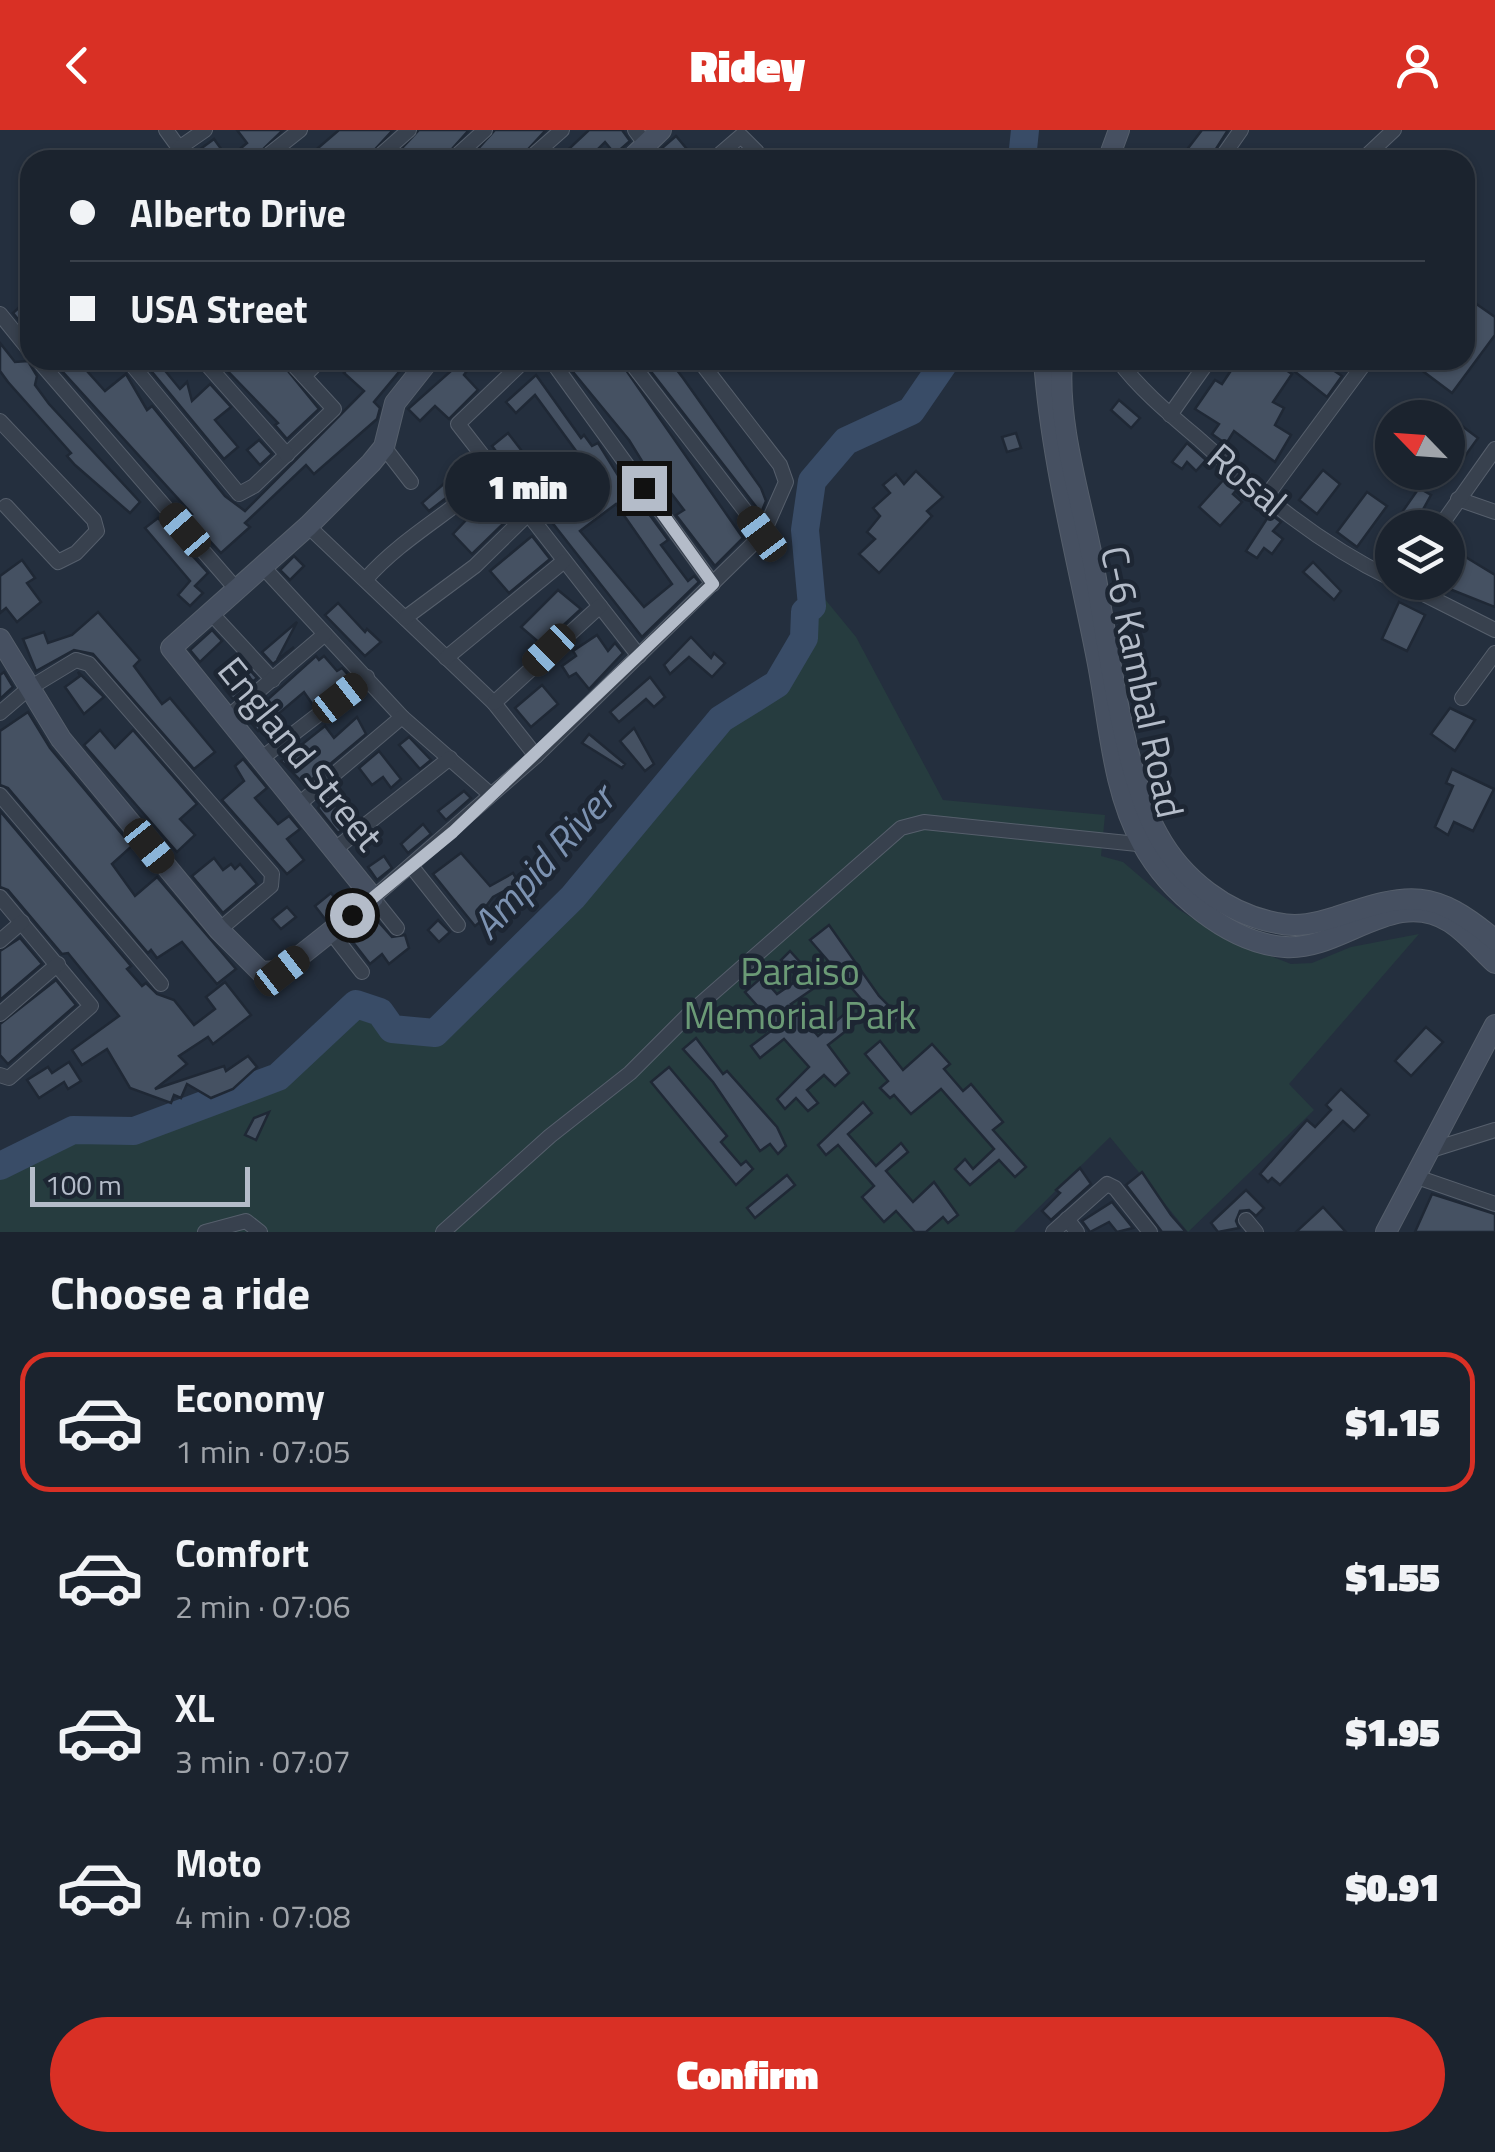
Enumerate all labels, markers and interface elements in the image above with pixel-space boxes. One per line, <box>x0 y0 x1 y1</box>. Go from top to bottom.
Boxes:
text: Ridey <box>690 31 805 99</box>
icon: back <box>50 38 105 93</box>
icon: person <box>1390 38 1445 93</box>
text: Alberto Drive <box>130 184 346 242</box>
text: USA Street <box>130 280 308 338</box>
north arrow <box>1375 400 1465 490</box>
map controls <box>1375 400 1465 600</box>
street label: Rosal <box>1195 429 1300 530</box>
callout: 1 min <box>444 453 609 523</box>
text: 1 min <box>488 463 567 511</box>
route end <box>622 466 667 511</box>
car <box>154 498 216 562</box>
car <box>732 501 792 567</box>
button: layers <box>1375 510 1465 600</box>
street label: C-6 Kambal Road <box>1086 540 1200 823</box>
car <box>517 618 581 682</box>
street label: England Street <box>204 644 397 863</box>
car <box>307 668 373 728</box>
water label: Ampid River <box>456 768 632 953</box>
car <box>118 813 180 879</box>
route start <box>330 893 375 938</box>
car <box>249 941 315 1001</box>
park label: Paraiso Memorial Park <box>683 942 917 1044</box>
scale bar <box>30 1162 250 1206</box>
text: 100 m <box>45 1163 122 1206</box>
text: Choose a ride <box>50 1258 310 1326</box>
text: Economy <box>175 1369 325 1427</box>
icon: car <box>55 1377 145 1467</box>
text: $1.15 <box>1346 1393 1440 1451</box>
text: 1 min · 07:05 <box>175 1427 351 1475</box>
text: Comfort <box>175 1524 309 1582</box>
icon: car <box>55 1532 145 1622</box>
text: $1.55 <box>1346 1548 1440 1606</box>
text: 2 min · 07:06 <box>175 1582 351 1630</box>
text: XL <box>175 1679 215 1737</box>
icon: car <box>55 1687 145 1777</box>
text: $1.95 <box>1346 1703 1440 1761</box>
text: 3 min · 07:07 <box>175 1737 351 1785</box>
text: Moto <box>175 1834 262 1892</box>
icon: car <box>55 1842 145 1932</box>
text: $0.91 <box>1346 1858 1440 1916</box>
text: 4 min · 07:08 <box>175 1892 351 1940</box>
button: Confirm <box>50 2017 1445 2132</box>

